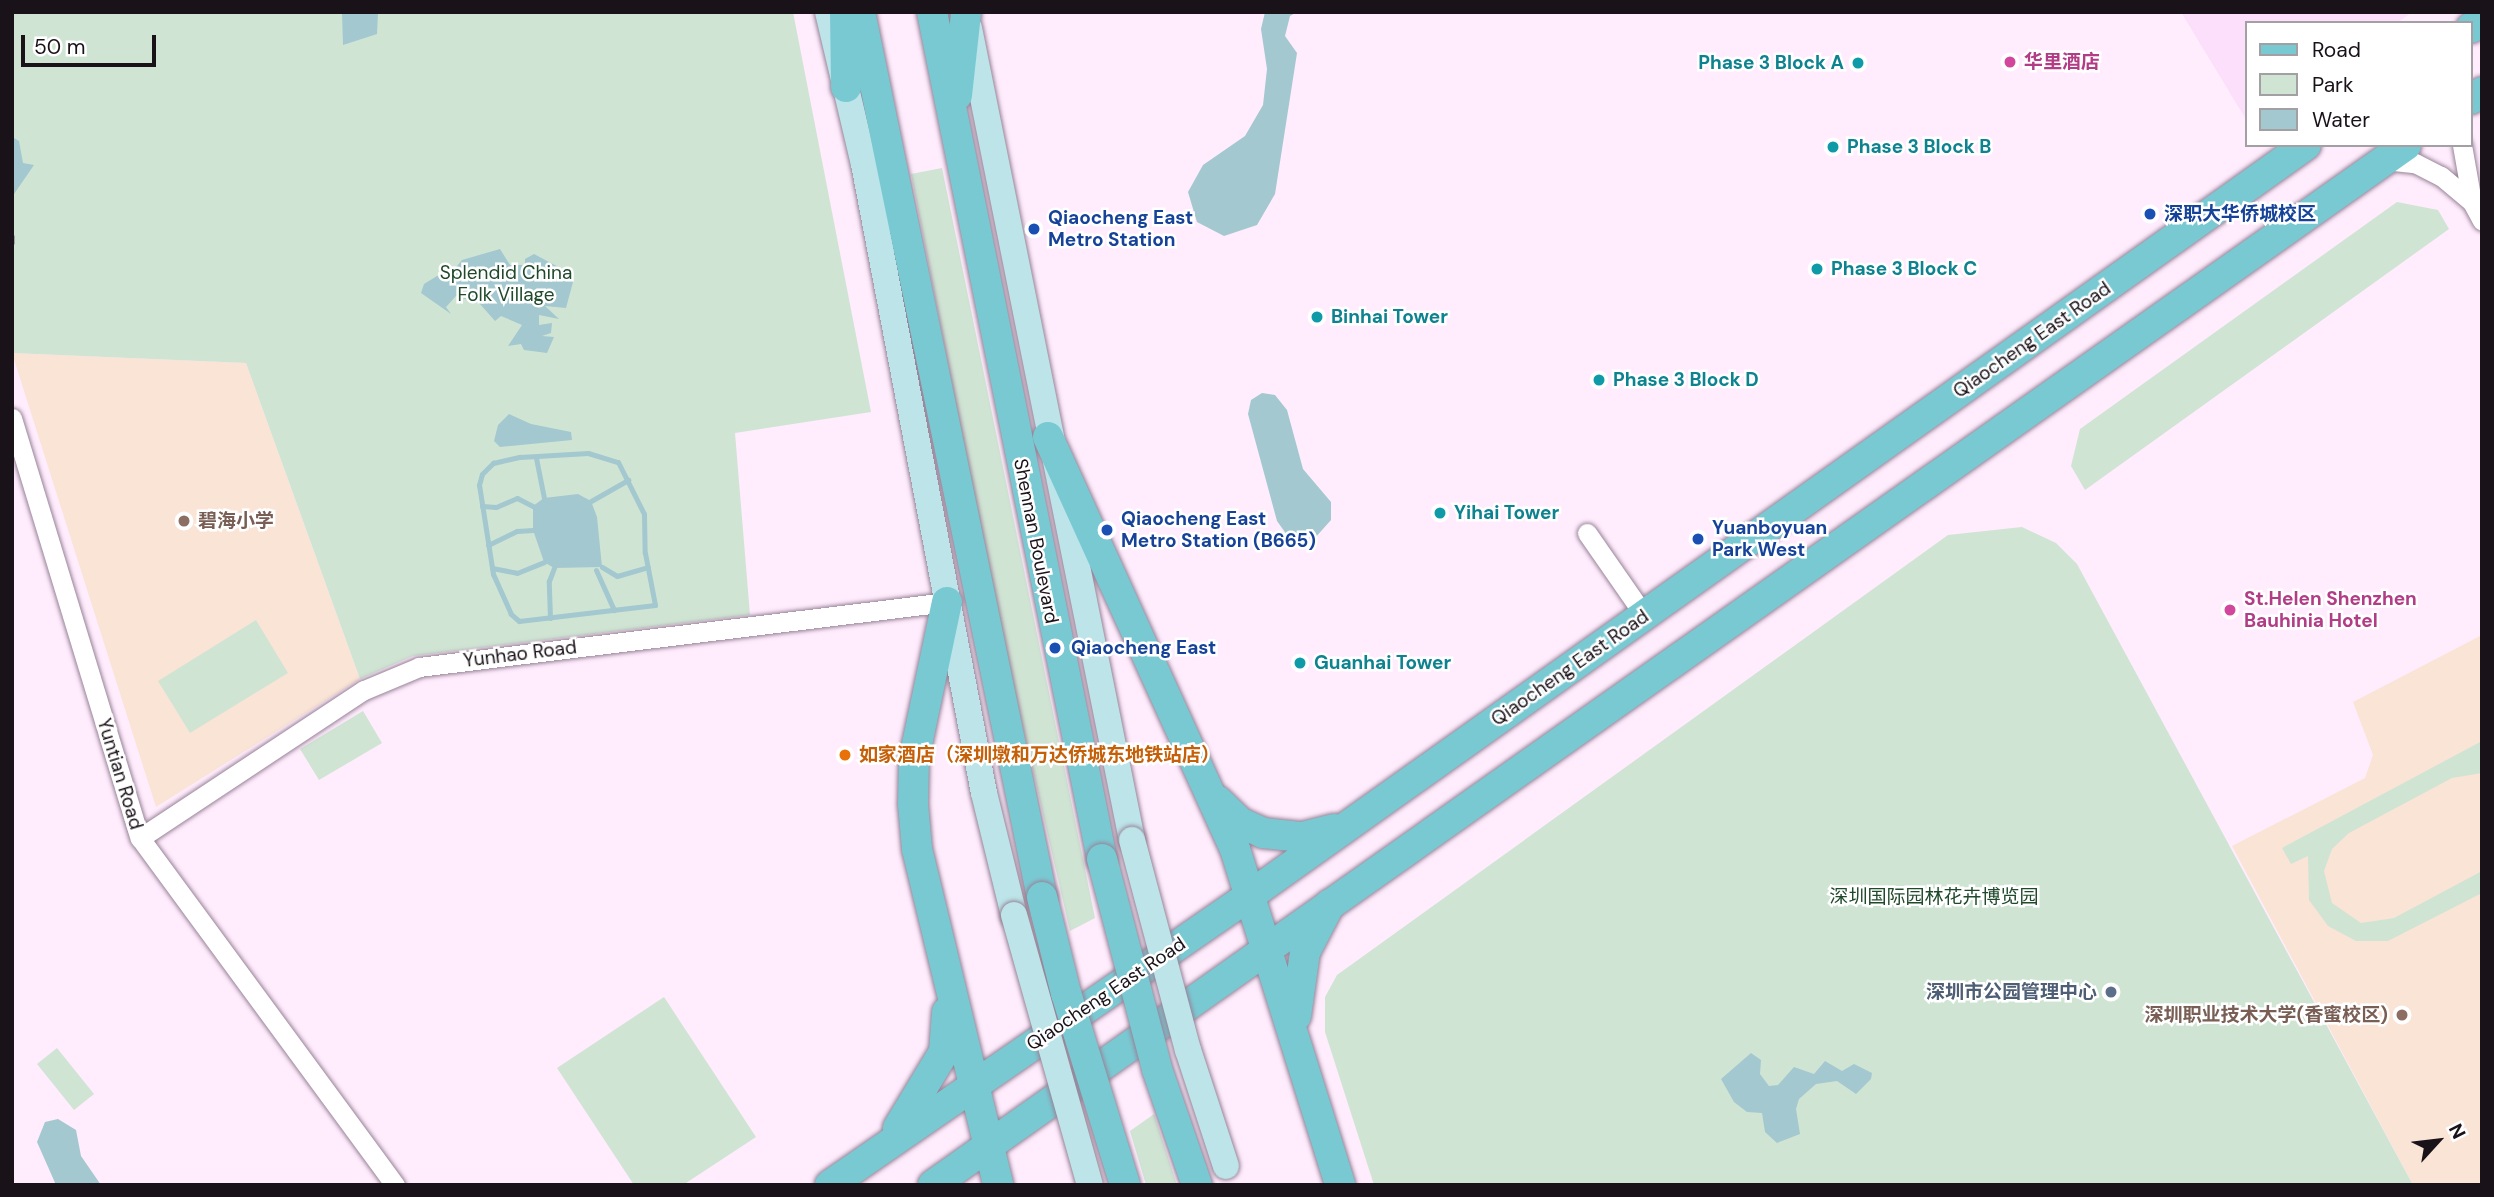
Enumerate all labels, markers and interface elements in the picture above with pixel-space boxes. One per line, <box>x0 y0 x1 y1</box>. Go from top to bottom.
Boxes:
scale bar <box>24 21 159 65</box>
legend <box>2246 21 2473 147</box>
text: 50 m <box>34 33 85 61</box>
text: Road <box>2312 36 2361 64</box>
place label: 华里酒店 <box>2024 51 2100 73</box>
place label: Phase 3 Block A <box>1698 52 1844 74</box>
marker: 华里酒店 <box>2002 54 2018 70</box>
marker: Phase 3 Block A <box>1850 55 1866 71</box>
text: Park <box>2312 71 2353 99</box>
text: Water <box>2312 106 2370 134</box>
place label: Phase 3 Block B <box>1847 136 1991 158</box>
marker: Phase 3 Block B <box>1825 139 1841 155</box>
place label: 深职大华侨城校区 <box>2164 203 2316 225</box>
marker: 深职大华侨城校区 <box>2142 206 2158 222</box>
place label: Qiaocheng East Metro Station <box>1048 207 1193 251</box>
marker: Qiaocheng East Metro Station <box>1026 221 1042 237</box>
place label: Phase 3 Block C <box>1831 258 1977 280</box>
marker: Phase 3 Block C <box>1809 261 1825 277</box>
park label: Splendid China Folk Village <box>440 262 572 306</box>
street label: Qiaocheng East Road <box>1949 277 2115 403</box>
place label: Binhai Tower <box>1331 306 1448 328</box>
marker: Binhai Tower <box>1309 309 1325 325</box>
place label: Phase 3 Block D <box>1613 369 1759 391</box>
marker: Phase 3 Block D <box>1591 372 1607 388</box>
street label: Shennan Boulevard <box>1009 457 1063 625</box>
place label: Yihai Tower <box>1454 502 1559 524</box>
marker: Yihai Tower <box>1432 505 1448 521</box>
place label: Qiaocheng East Metro Station (B665) <box>1121 508 1316 552</box>
place label: 碧海小学 <box>198 510 274 532</box>
marker: 碧海小学 <box>176 513 192 529</box>
place label: Yuanboyuan Park West <box>1712 517 1827 561</box>
marker: Qiaocheng East Metro Station (B665) <box>1099 522 1115 538</box>
marker: Yuanboyuan Park West <box>1690 531 1706 547</box>
place label: St.Helen Shenzhen Bauhinia Hotel <box>2244 588 2417 632</box>
marker: St.Helen Shenzhen Bauhinia Hotel <box>2222 602 2238 618</box>
street label: Qiaocheng East Road <box>1487 605 1653 731</box>
street label: Yunhao Road <box>462 636 578 672</box>
place label: Qiaocheng East <box>1071 637 1216 659</box>
marker: Qiaocheng East <box>1045 638 1065 658</box>
place label: Guanhai Tower <box>1314 652 1451 674</box>
marker: Guanhai Tower <box>1292 655 1308 671</box>
street label: Yuntian Road <box>92 716 148 832</box>
place label: 如家酒店（深圳墩和万达侨城东地铁站店） <box>859 744 1220 766</box>
marker: 如家酒店（深圳墩和万达侨城东地铁站店） <box>837 747 853 763</box>
park label: 深圳国际园林花卉博览园 <box>1830 886 2038 908</box>
street label: Qiaocheng East Road <box>1022 932 1190 1056</box>
place label: 深圳市公园管理中心 <box>1926 981 2097 1003</box>
marker: 深圳市公园管理中心 <box>2103 984 2119 1000</box>
place label: 深圳职业技术大学(香蜜校区) <box>2145 1004 2388 1026</box>
marker: 深圳职业技术大学(香蜜校区) <box>2394 1007 2410 1023</box>
north arrow <box>2403 1106 2473 1176</box>
text: N <box>2443 1119 2471 1143</box>

